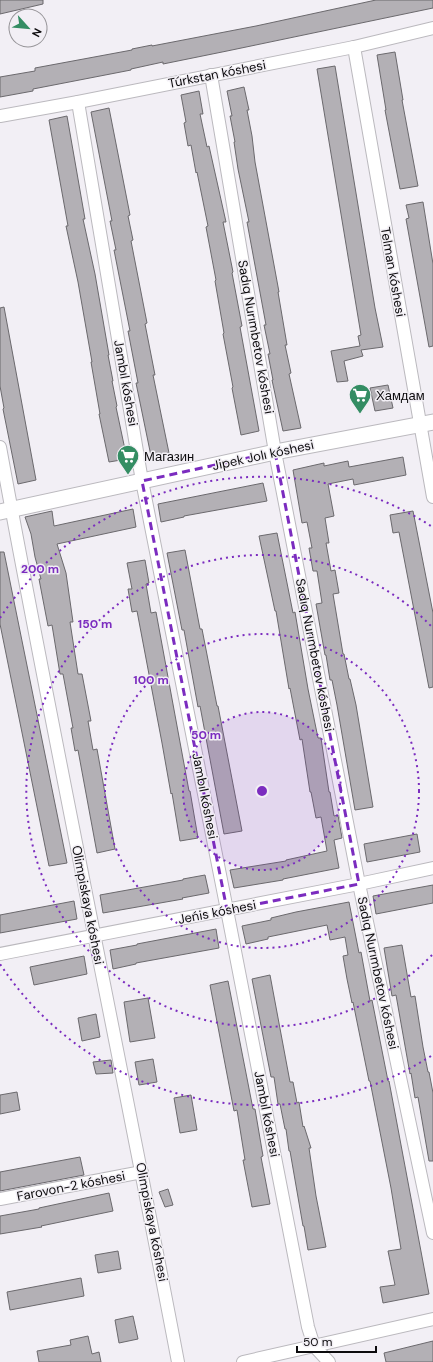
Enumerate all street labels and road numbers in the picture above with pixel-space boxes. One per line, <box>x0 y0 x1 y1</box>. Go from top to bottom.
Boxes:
street label: Túrkstan kóshesi <box>167 56 267 92</box>
street label: Telman kóshesi <box>377 226 409 318</box>
street label: Sadıq Nurımbetov kóshesi <box>234 259 278 415</box>
street label: Jambıl kóshesi <box>110 338 142 428</box>
street label: Jipek Jolı kóshesi <box>211 436 315 474</box>
street label: Sadıq Nurımbetov kóshesi <box>292 577 338 733</box>
street label: Jambıl kóshesi <box>188 751 222 841</box>
street label: Olimpiskaya kóshesi <box>68 844 108 966</box>
street label: Sadıq Nurımbetov kóshesi <box>353 895 403 1051</box>
street label: Jeńis kóshesi <box>176 896 258 928</box>
street label: Jambıl kóshesi <box>250 1069 284 1159</box>
street label: Olimpiskaya kóshesi <box>132 1161 172 1283</box>
street label: Farovon-2 kóshesi <box>15 1167 127 1205</box>

